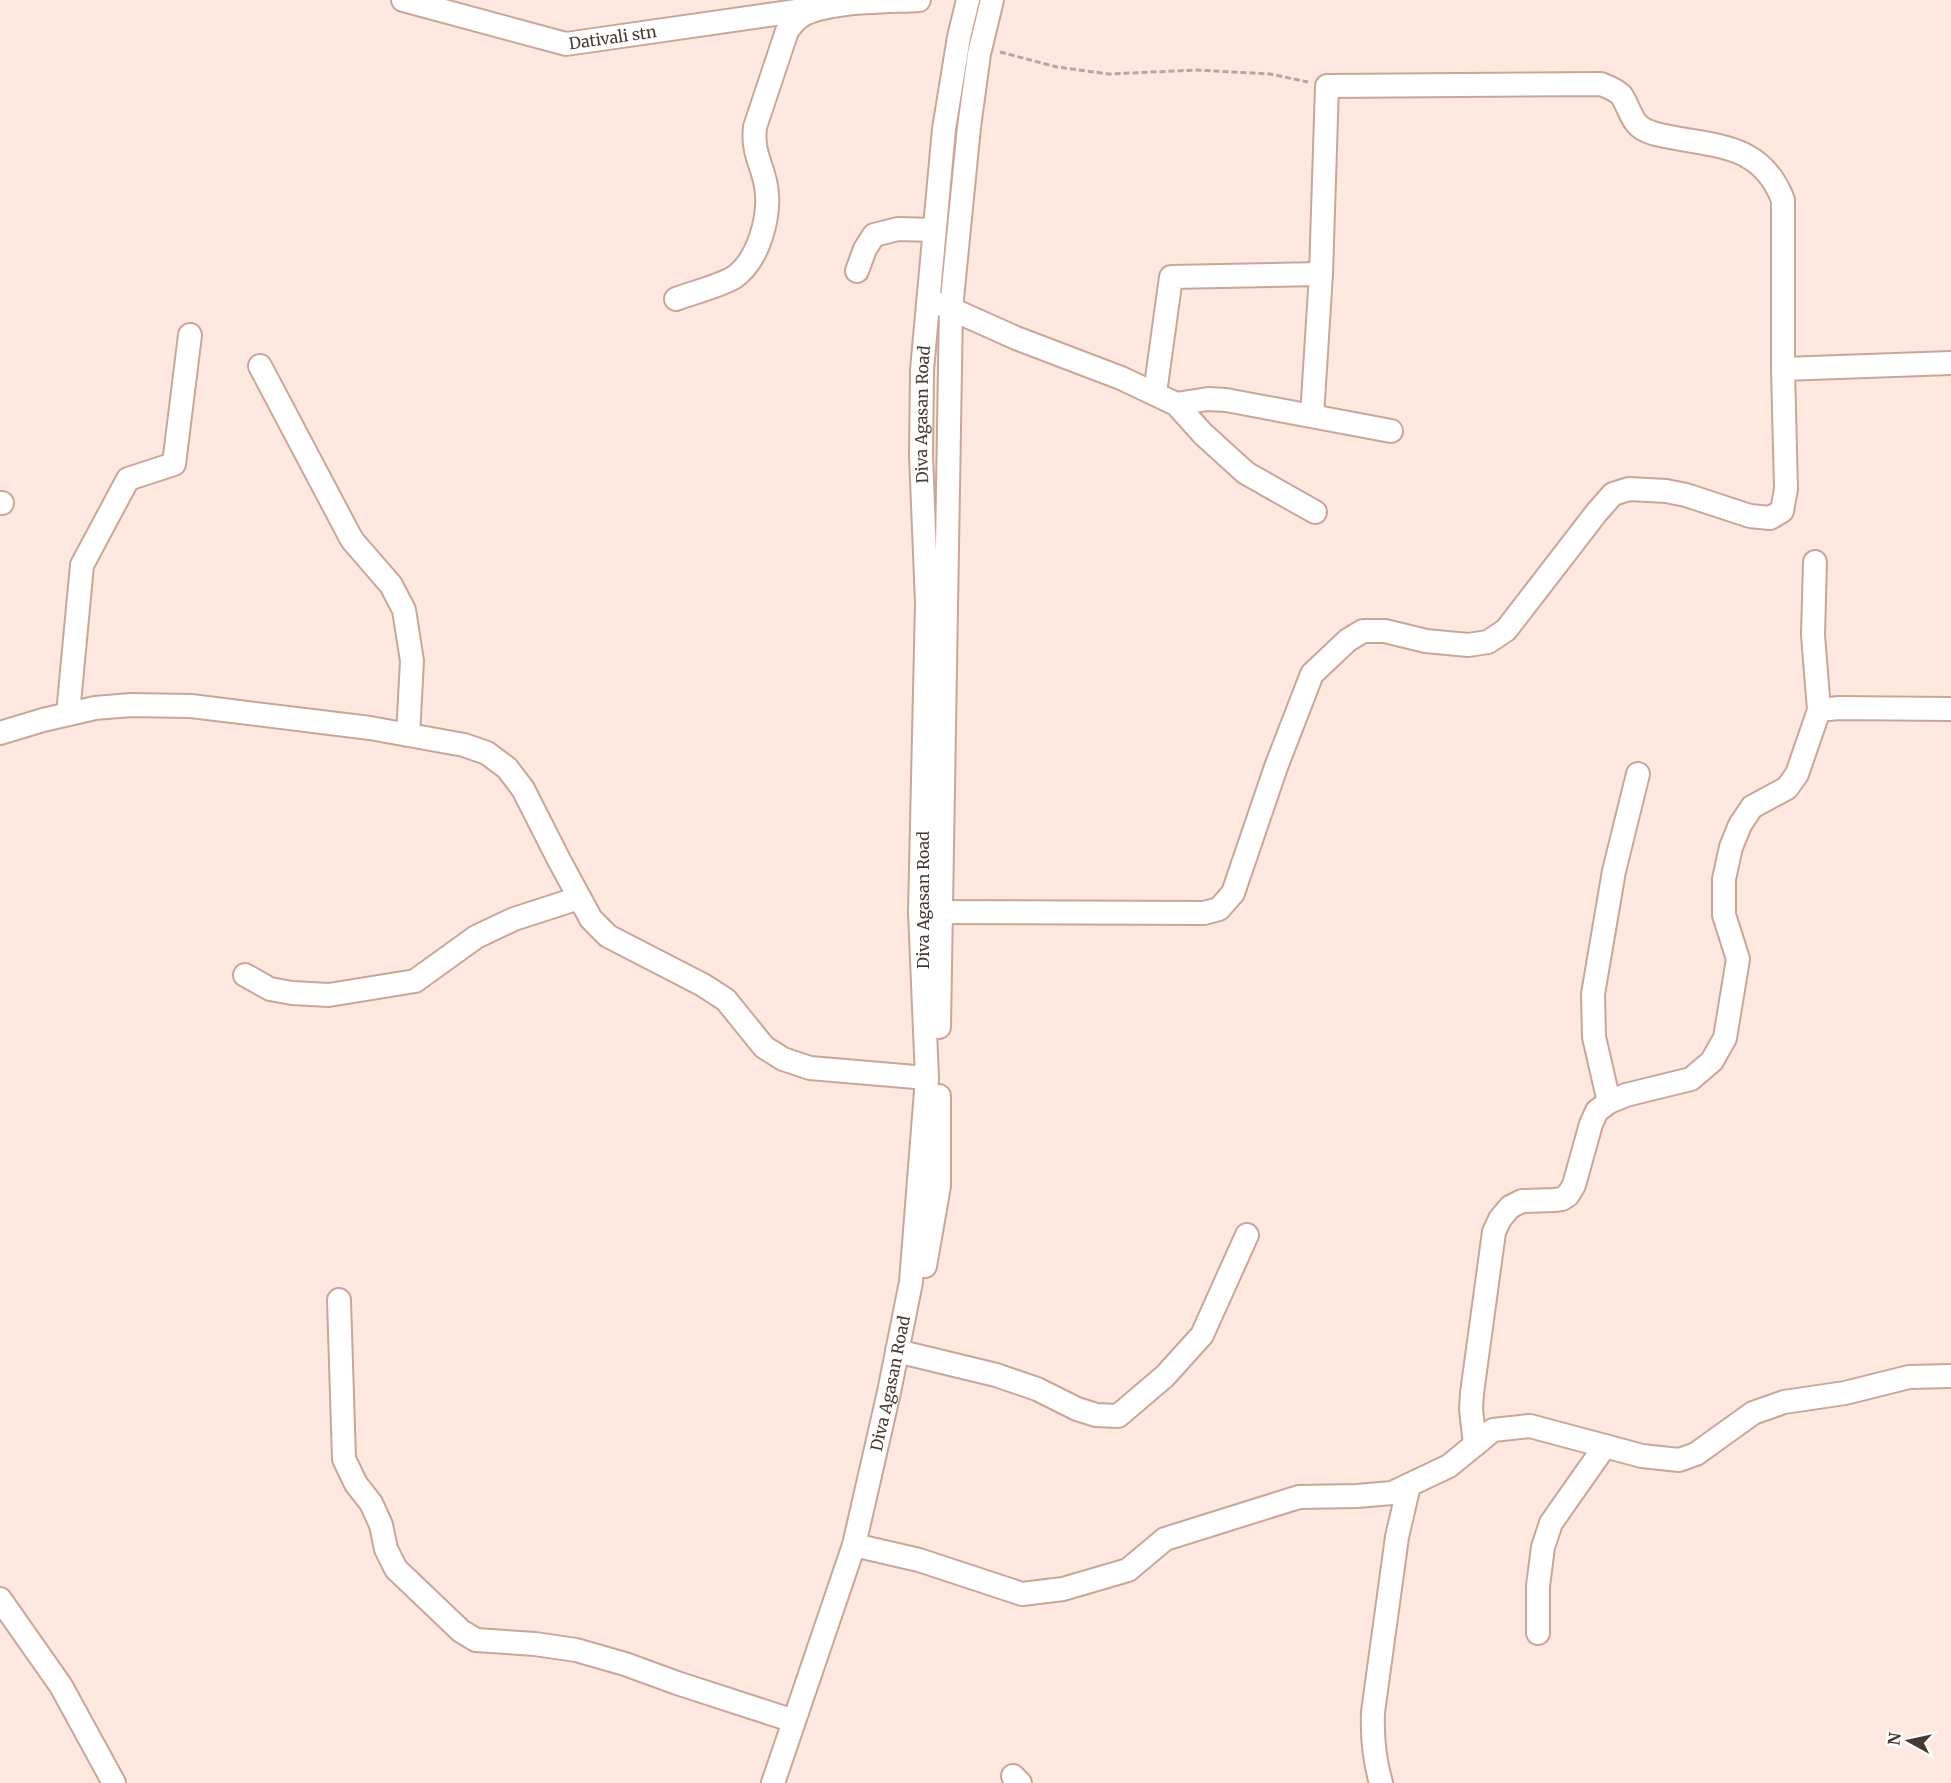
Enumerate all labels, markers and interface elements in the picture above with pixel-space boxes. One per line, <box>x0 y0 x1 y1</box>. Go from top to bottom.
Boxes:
street label: Dativali stn <box>568 21 658 53</box>
street label: Diva Agasan Road <box>911 344 934 484</box>
street label: Diva Agasan Road <box>913 831 933 969</box>
street label: Diva Agasan Road <box>866 1314 914 1453</box>
north arrow <box>1879 1711 1939 1771</box>
text: N <box>1883 1731 1905 1747</box>

